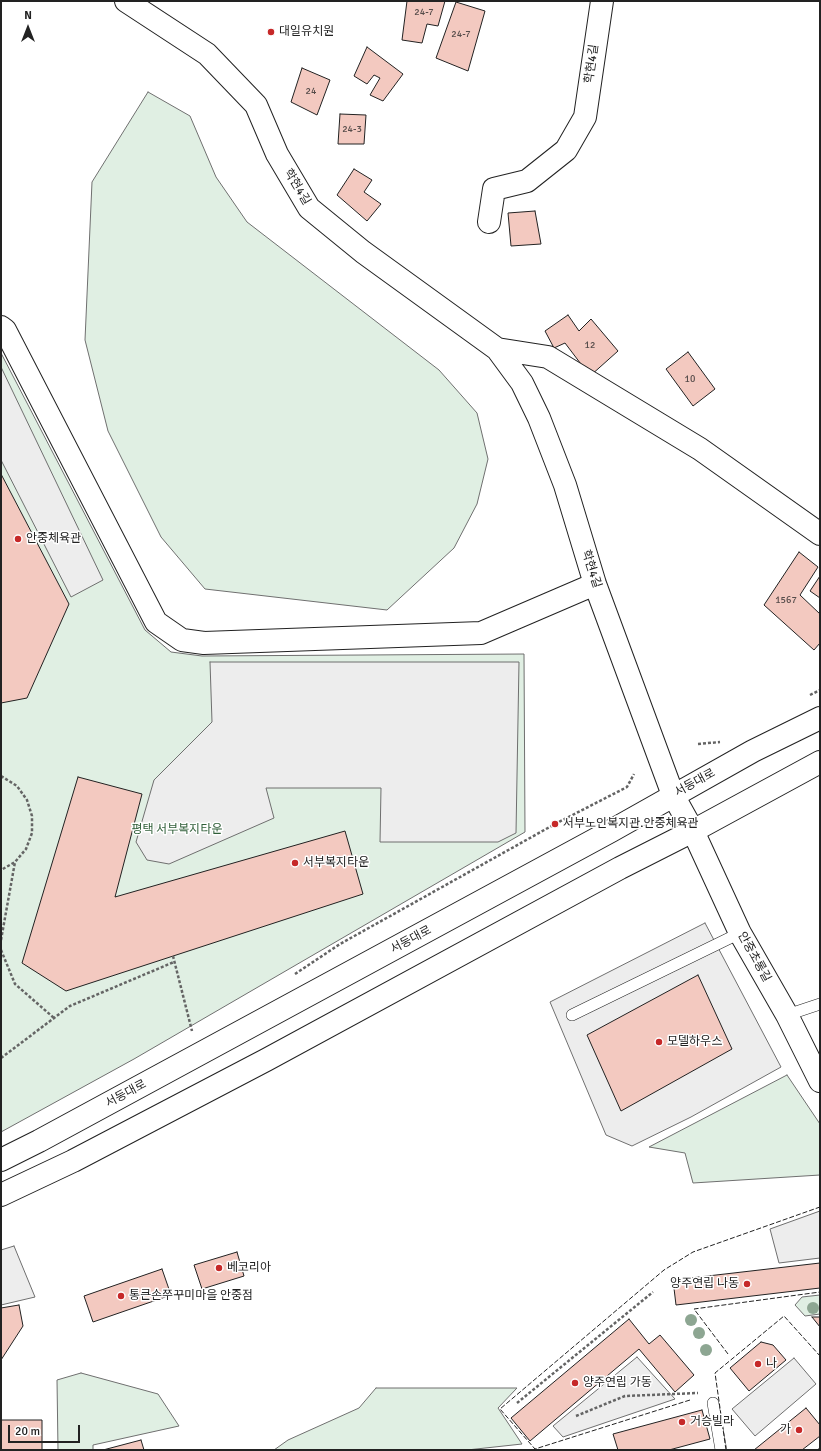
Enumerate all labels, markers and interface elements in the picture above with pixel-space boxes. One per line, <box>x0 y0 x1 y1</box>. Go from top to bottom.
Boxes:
house number: 24-7 <box>414 6 434 18</box>
north arrow <box>8 8 48 48</box>
text: N <box>24 9 32 22</box>
place label: 대일유치원 <box>279 25 334 39</box>
marker: 대일유치원 <box>266 27 276 37</box>
house number: 24-7 <box>451 28 471 40</box>
street label: 학현4길 <box>582 43 602 85</box>
house number: 24 <box>306 85 316 97</box>
house number: 24-3 <box>342 123 362 135</box>
street label: 학현4길 <box>281 166 313 208</box>
house number: 12 <box>585 339 595 351</box>
house number: 10 <box>685 373 695 385</box>
place label: 안중체육관 <box>26 532 81 546</box>
marker: 안중체육관 <box>13 534 23 544</box>
street label: 학현4길 <box>578 548 604 590</box>
house number: 1567 <box>775 594 797 606</box>
street label: 서동대로 <box>672 766 718 800</box>
place label: 서부노인복지관.안중체육관 <box>563 817 699 831</box>
marker: 서부노인복지관.안중체육관 <box>550 819 560 829</box>
park label: 평택 서부복지타운 <box>132 823 222 837</box>
place label: 서부복지타운 <box>303 856 369 870</box>
marker: 서부복지타운 <box>290 858 300 868</box>
street label: 서동대로 <box>388 923 434 957</box>
street label: 안중초롱길 <box>734 929 774 985</box>
place label: 모델하우스 <box>667 1035 722 1049</box>
marker: 모델하우스 <box>654 1037 664 1047</box>
street label: 서동대로 <box>103 1077 149 1111</box>
place label: 베코리아 <box>227 1261 271 1275</box>
marker: 베코리아 <box>214 1263 224 1273</box>
place label: 양주연립 나동 <box>670 1277 739 1291</box>
marker: 양주연립 나동 <box>742 1279 752 1289</box>
place label: 통큰손쭈꾸미마을 안중점 <box>129 1289 253 1303</box>
marker: 통큰손쭈꾸미마을 안중점 <box>116 1291 126 1301</box>
place label: 나 <box>766 1357 777 1371</box>
marker: 나 <box>753 1359 763 1369</box>
place label: 양주연립 가동 <box>583 1376 652 1390</box>
marker: 양주연립 가동 <box>570 1378 580 1388</box>
place label: 거승빌라 <box>690 1415 734 1429</box>
scale bar <box>10 1417 82 1443</box>
marker: 거승빌라 <box>677 1417 687 1427</box>
place label: 가 <box>780 1423 791 1437</box>
text: 20 m <box>15 1424 40 1439</box>
marker: 가 <box>794 1425 804 1435</box>

